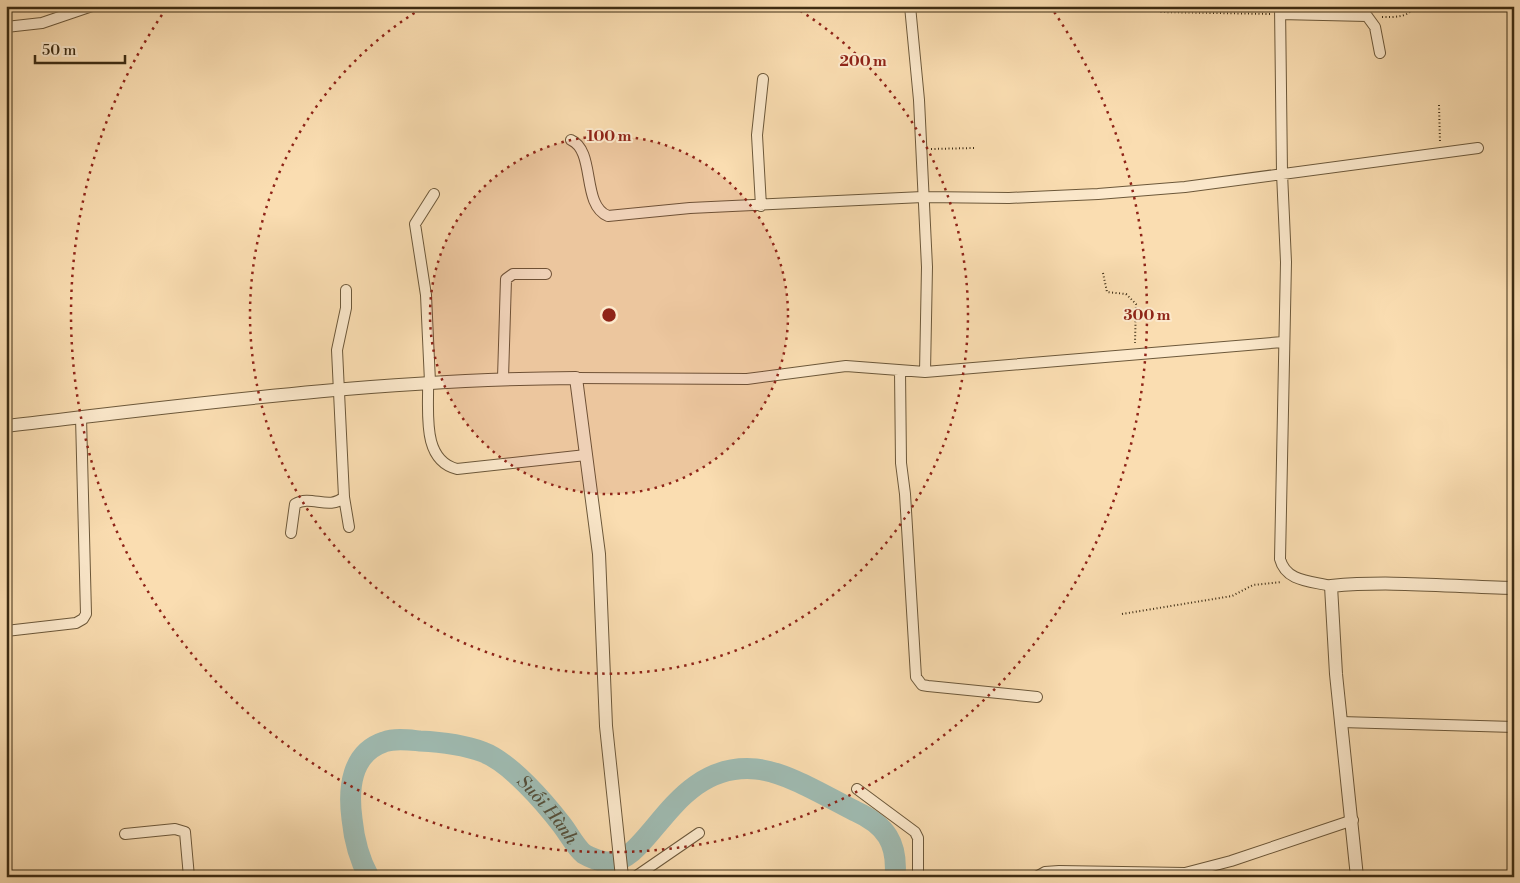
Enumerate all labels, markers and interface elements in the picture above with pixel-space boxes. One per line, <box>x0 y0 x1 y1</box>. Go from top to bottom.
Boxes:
scale bar <box>35 32 125 64</box>
text: 50 m <box>42 41 76 60</box>
text: 200 m <box>839 52 887 71</box>
text: 100 m <box>587 127 632 146</box>
centre of rings <box>600 306 618 324</box>
text: 300 m <box>1124 306 1171 325</box>
water label: Suối Hành <box>512 770 584 850</box>

